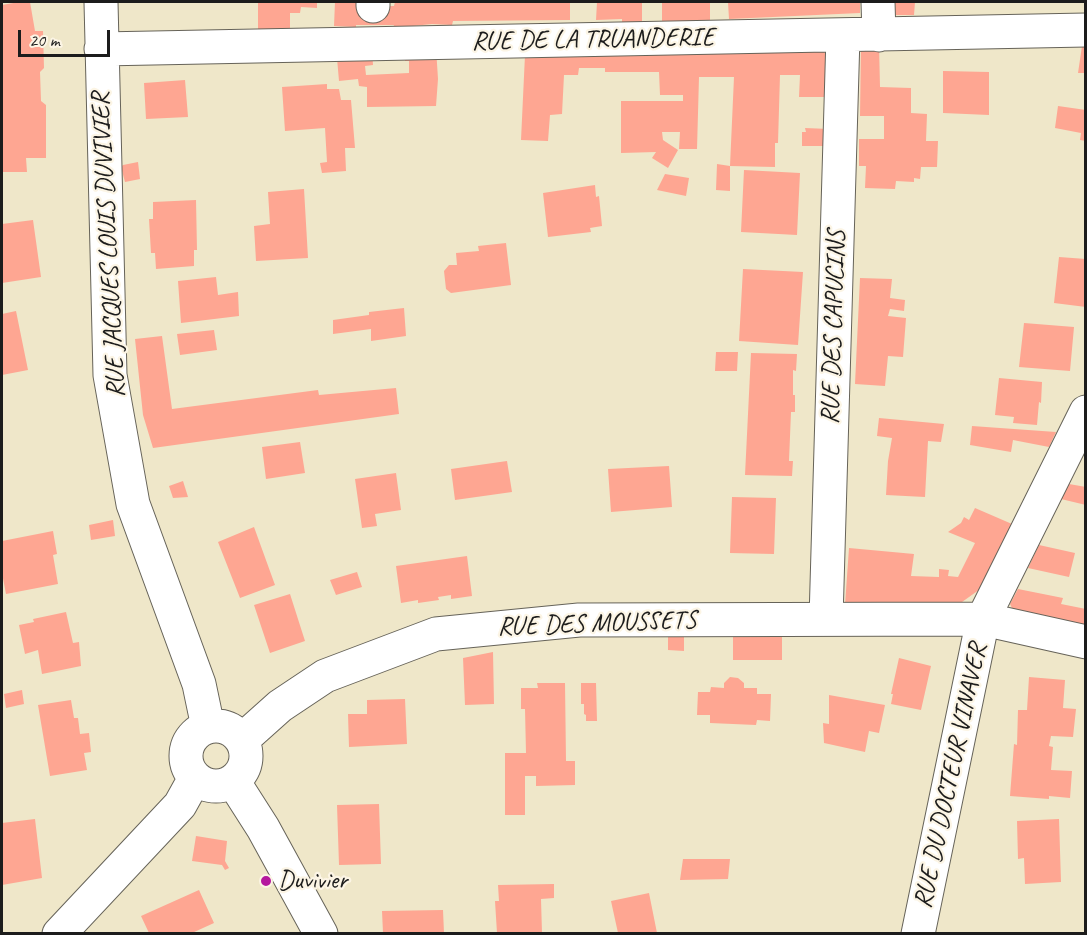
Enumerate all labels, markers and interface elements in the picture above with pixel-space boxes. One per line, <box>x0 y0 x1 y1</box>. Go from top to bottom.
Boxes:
scale bar <box>21 18 112 56</box>
street label: RUE DE LA TRUANDERIE <box>471 22 715 58</box>
text: 20 m <box>29 29 60 51</box>
street label: RUE JACQUES LOUIS DUVIVIER <box>85 92 133 398</box>
street label: RUE DES CAPUCINS <box>815 229 853 425</box>
street label: RUE DES MOUSSETS <box>497 605 697 643</box>
street label: RUE DU DOCTEUR VINAVER <box>908 641 994 911</box>
place label: Duvivier <box>278 865 347 897</box>
marker: Duvivier <box>259 874 273 888</box>

